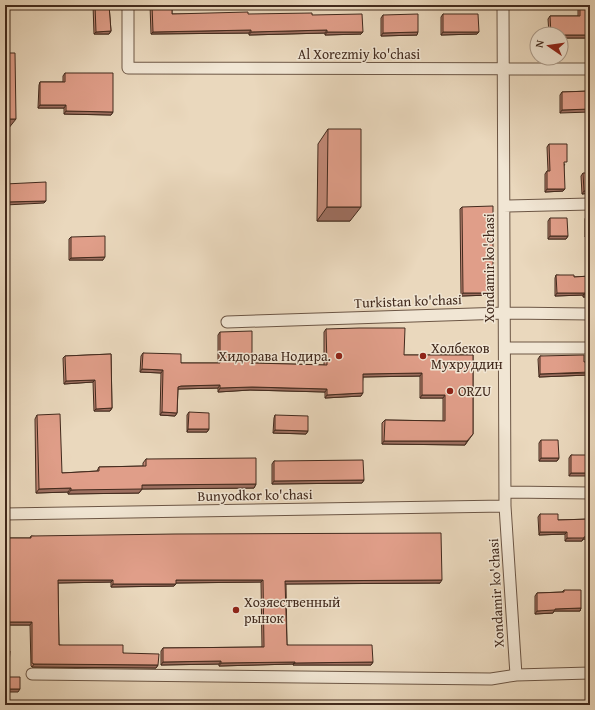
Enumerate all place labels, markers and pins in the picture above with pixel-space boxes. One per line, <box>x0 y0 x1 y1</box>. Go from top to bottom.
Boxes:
place label: Холбеков Мухруддин <box>431 338 503 374</box>
place label: Хидорава Нодира. <box>218 346 331 366</box>
marker: Хидорава Нодира. <box>334 351 344 361</box>
marker: Холбеков Мухруддин <box>418 351 428 361</box>
place label: ORZU <box>458 381 491 401</box>
marker: ORZU <box>445 386 455 396</box>
place label: Хозяественный рынок <box>244 592 340 628</box>
marker: Хозяественный рынок <box>231 605 241 615</box>

